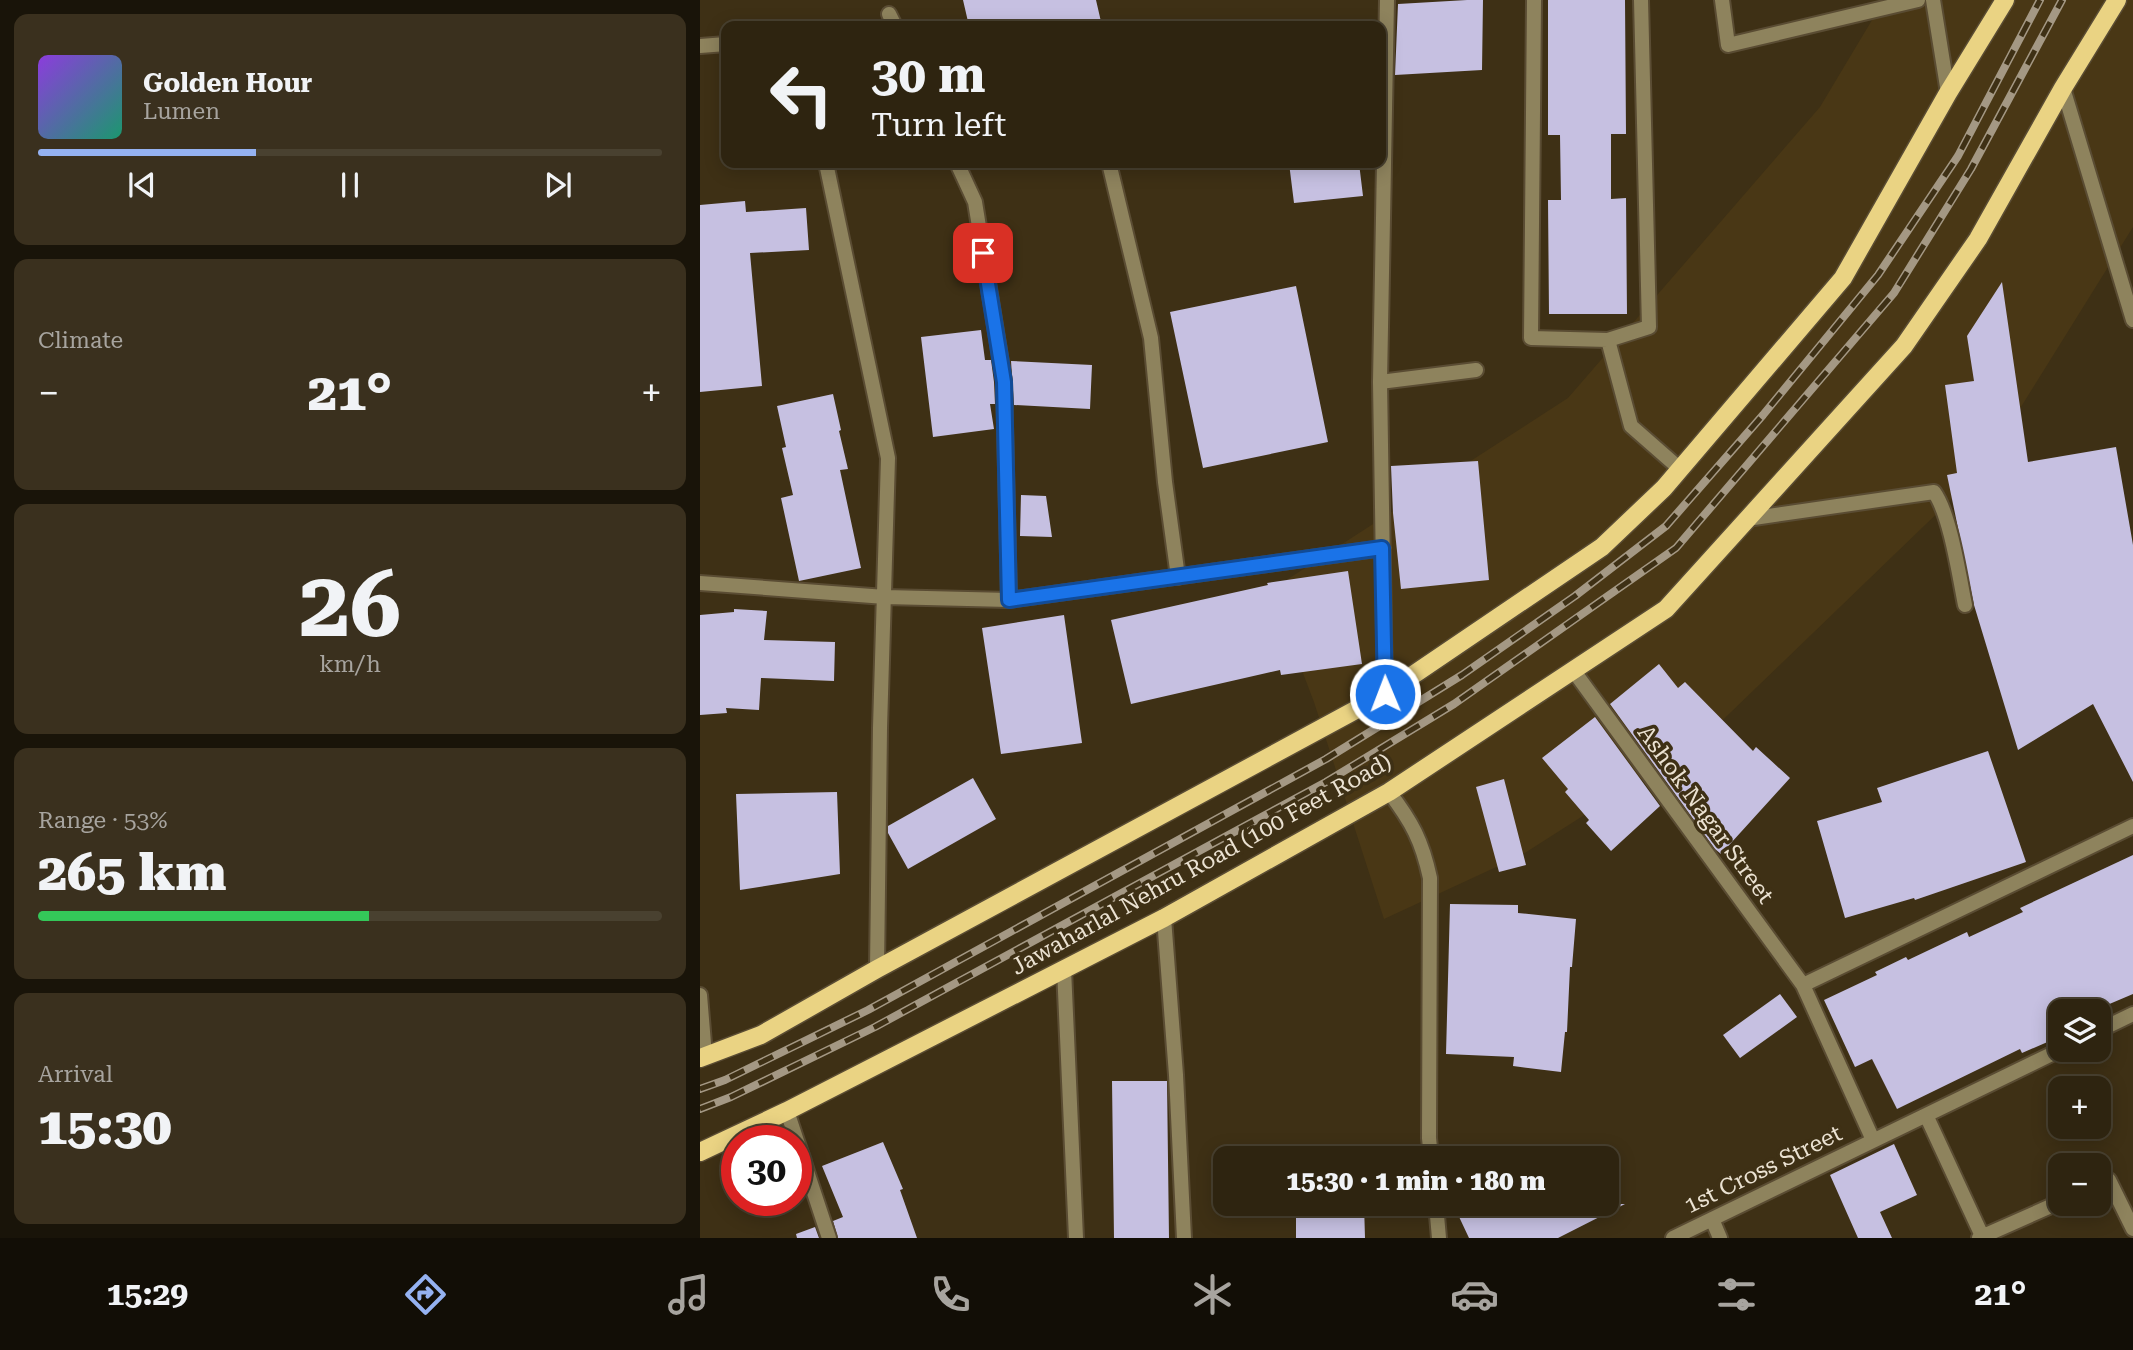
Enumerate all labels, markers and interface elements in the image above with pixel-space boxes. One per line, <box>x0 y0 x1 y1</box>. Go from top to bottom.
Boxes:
text: 30 m <box>871 47 986 104</box>
icon: left <box>756 49 847 140</box>
text: Golden Hour <box>143 68 312 98</box>
text: Lumen <box>143 98 220 125</box>
text: Turn left <box>871 106 1006 144</box>
icon: previous <box>123 166 161 204</box>
icon: pause <box>331 166 369 204</box>
icon: next <box>539 166 577 204</box>
pin <box>953 223 1013 283</box>
icon: arrive <box>964 234 1002 272</box>
text: Climate <box>38 327 123 354</box>
text: 21° <box>308 362 392 423</box>
text: − <box>38 371 59 415</box>
text: + <box>641 371 662 415</box>
text: 26 <box>299 552 401 658</box>
text: km/h <box>319 651 381 678</box>
position arrow <box>1348 657 1422 731</box>
street label: Ashok Nagar Street <box>1632 720 1780 909</box>
street label: Jawaharlal Nehru Road (100 Feet Road) <box>1006 748 1396 981</box>
text: Range · 53% <box>38 807 167 834</box>
text: 265 km <box>38 842 226 903</box>
map controls <box>2048 999 2111 1216</box>
button: layers <box>2048 999 2111 1062</box>
text: Arrival <box>38 1061 113 1088</box>
button: + <box>2048 1076 2111 1139</box>
text: 15:30 <box>38 1096 172 1157</box>
street label: 1st Cross Street <box>1680 1120 1847 1219</box>
speed limit sign: 30 <box>721 1125 812 1216</box>
button: − <box>2048 1153 2111 1216</box>
text: 15:30 · 1 min · 180 m <box>1286 1166 1546 1196</box>
icon: directions <box>401 1270 450 1319</box>
icon: music <box>664 1270 713 1319</box>
icon: phone <box>926 1270 975 1319</box>
icon: climate <box>1188 1270 1237 1319</box>
icon: car <box>1450 1270 1499 1319</box>
icon: filters <box>1712 1270 1761 1319</box>
text: 15:29 <box>107 1275 188 1313</box>
text: 21° <box>1975 1275 2026 1313</box>

